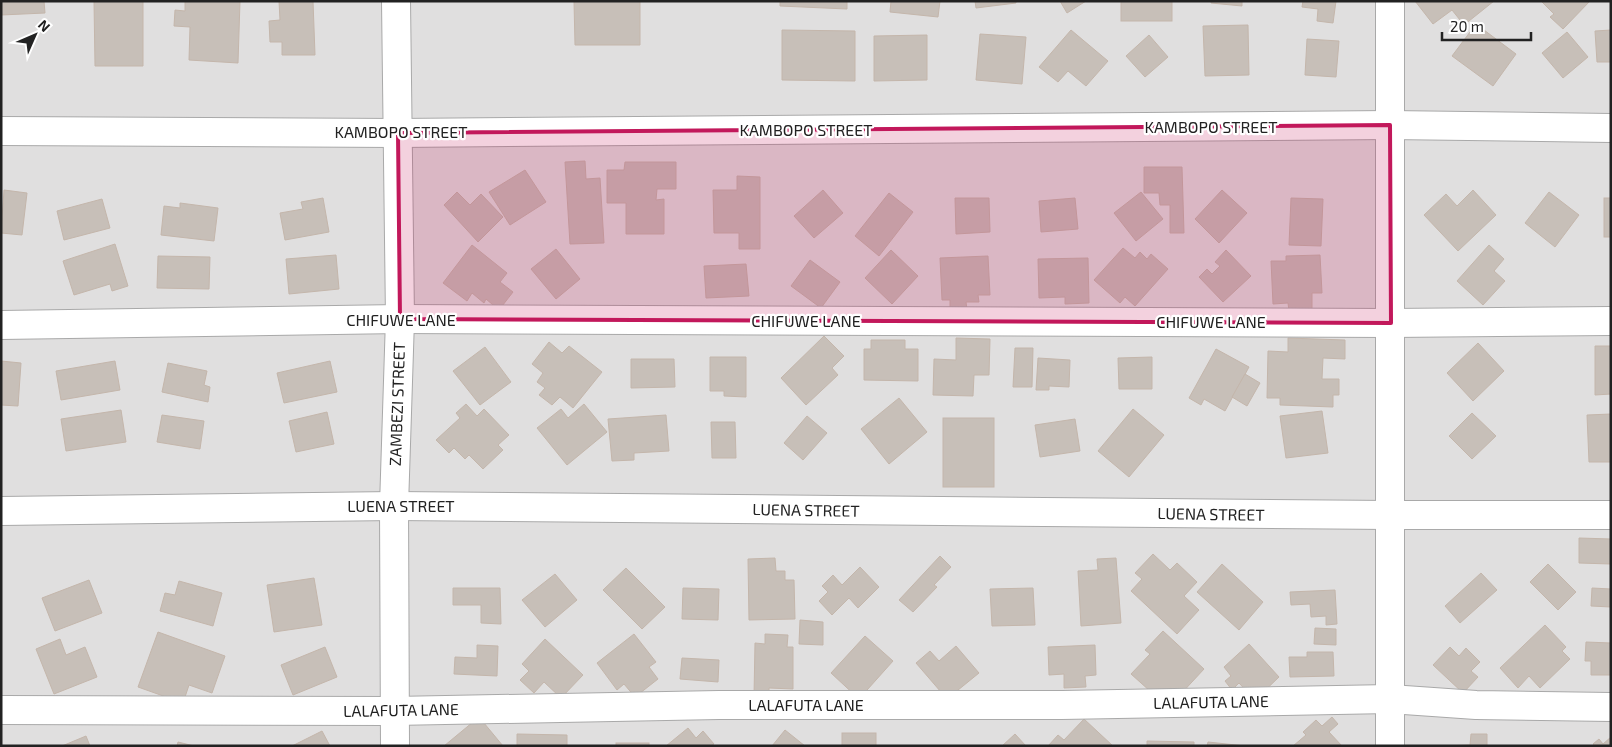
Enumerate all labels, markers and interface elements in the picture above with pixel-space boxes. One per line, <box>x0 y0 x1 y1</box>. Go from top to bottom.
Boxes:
north arrow <box>10 10 60 60</box>
scale bar <box>1442 10 1531 42</box>
text: N <box>35 16 54 35</box>
text: 20 m <box>1450 17 1484 35</box>
street label: KAMBOPO STREET <box>1144 117 1278 136</box>
street label: KAMBOPO STREET <box>739 120 873 139</box>
street label: KAMBOPO STREET <box>334 122 468 141</box>
street label: CHIFUWE LANE <box>346 310 456 329</box>
street label: CHIFUWE LANE <box>751 311 861 330</box>
street label: CHIFUWE LANE <box>1156 312 1266 331</box>
street label: ZAMBEZI STREET <box>385 342 408 466</box>
street label: LUENA STREET <box>347 496 455 515</box>
street label: LUENA STREET <box>752 499 860 520</box>
street label: LUENA STREET <box>1157 503 1265 524</box>
street label: LALAFUTA LANE <box>1153 691 1269 712</box>
street label: LALAFUTA LANE <box>748 695 864 714</box>
street label: LALAFUTA LANE <box>343 699 459 720</box>

